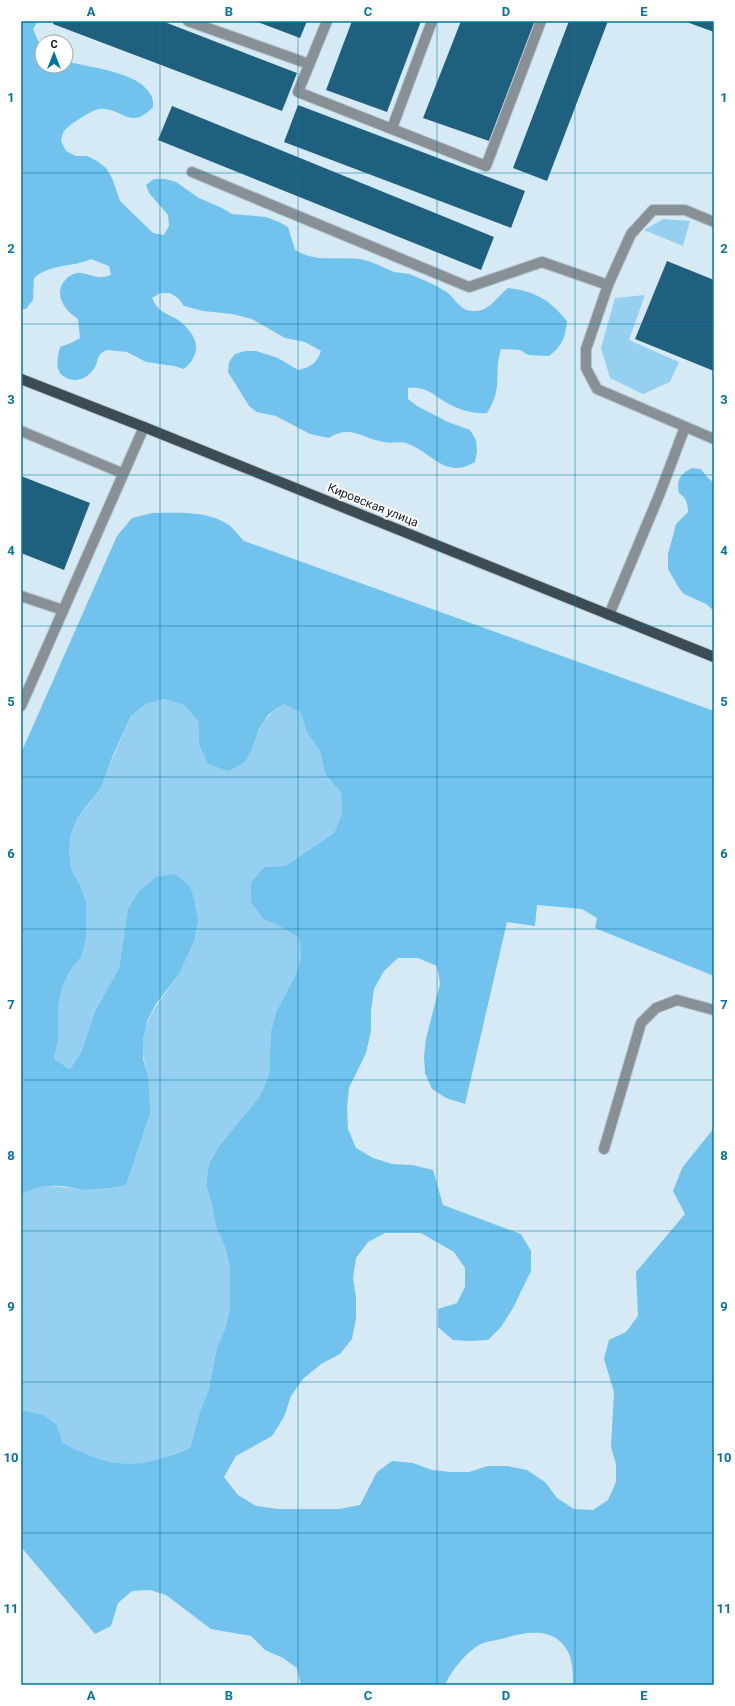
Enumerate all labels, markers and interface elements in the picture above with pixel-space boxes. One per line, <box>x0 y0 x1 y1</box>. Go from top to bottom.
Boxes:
text: A <box>87 4 96 19</box>
text: B <box>225 4 233 19</box>
text: C <box>364 4 373 19</box>
text: D <box>502 4 510 19</box>
text: E <box>640 4 648 19</box>
north arrow <box>34 34 74 74</box>
text: С <box>50 38 58 51</box>
text: 1 <box>7 90 15 105</box>
text: 1 <box>720 90 728 105</box>
text: 2 <box>7 241 15 256</box>
text: 2 <box>720 241 728 256</box>
text: 3 <box>7 392 15 407</box>
text: 3 <box>720 392 728 407</box>
street label: Кировская улица <box>326 480 420 530</box>
text: 4 <box>7 543 15 558</box>
text: 4 <box>720 543 728 558</box>
text: 5 <box>7 694 15 709</box>
text: 5 <box>720 694 728 709</box>
text: 6 <box>7 846 15 861</box>
text: 6 <box>720 846 728 861</box>
text: 7 <box>7 997 15 1012</box>
text: 7 <box>720 997 728 1012</box>
text: 8 <box>7 1148 15 1163</box>
text: 8 <box>720 1148 728 1163</box>
text: 9 <box>7 1299 15 1314</box>
text: 9 <box>720 1299 728 1314</box>
text: 10 <box>4 1450 18 1465</box>
text: 10 <box>717 1450 731 1465</box>
text: 11 <box>4 1601 18 1616</box>
text: 11 <box>717 1601 731 1616</box>
text: A <box>87 1688 96 1703</box>
text: B <box>225 1688 233 1703</box>
text: C <box>364 1688 373 1703</box>
text: D <box>502 1688 510 1703</box>
text: E <box>640 1688 648 1703</box>

